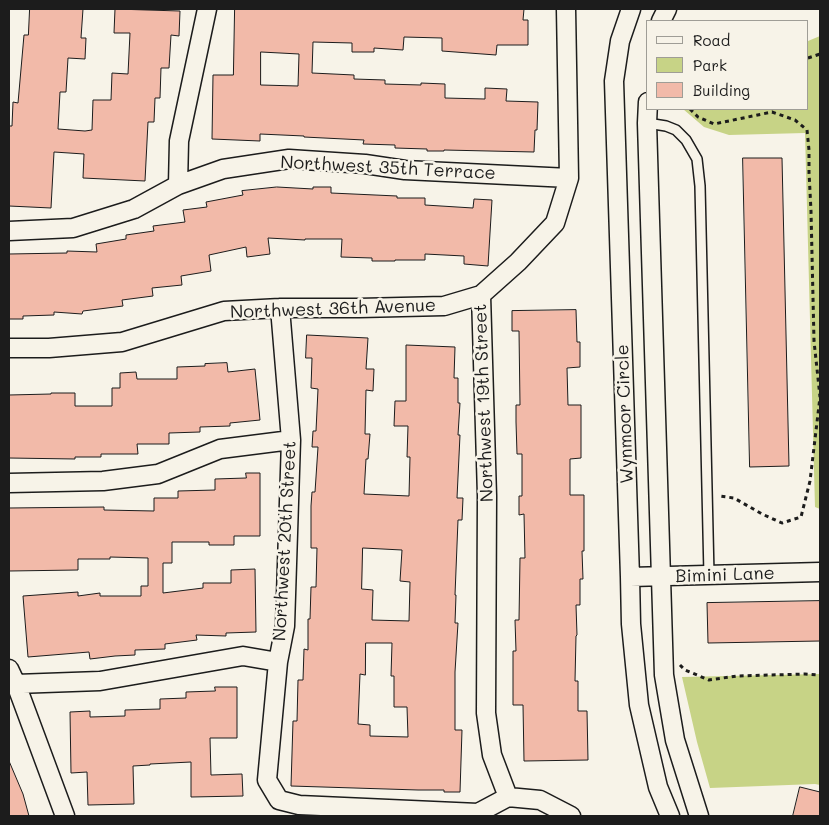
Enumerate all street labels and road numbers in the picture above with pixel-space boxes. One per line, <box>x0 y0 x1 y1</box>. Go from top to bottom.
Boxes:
street label: Northwest 35th Terrace <box>280 152 496 184</box>
street label: Northwest 36th Avenue <box>230 295 436 323</box>
street label: Northwest 19th Street <box>470 303 498 503</box>
street label: Wynmoor Circle <box>612 344 638 484</box>
street label: Northwest 20th Street <box>269 440 301 642</box>
street label: Bimini Lane <box>675 562 775 588</box>

